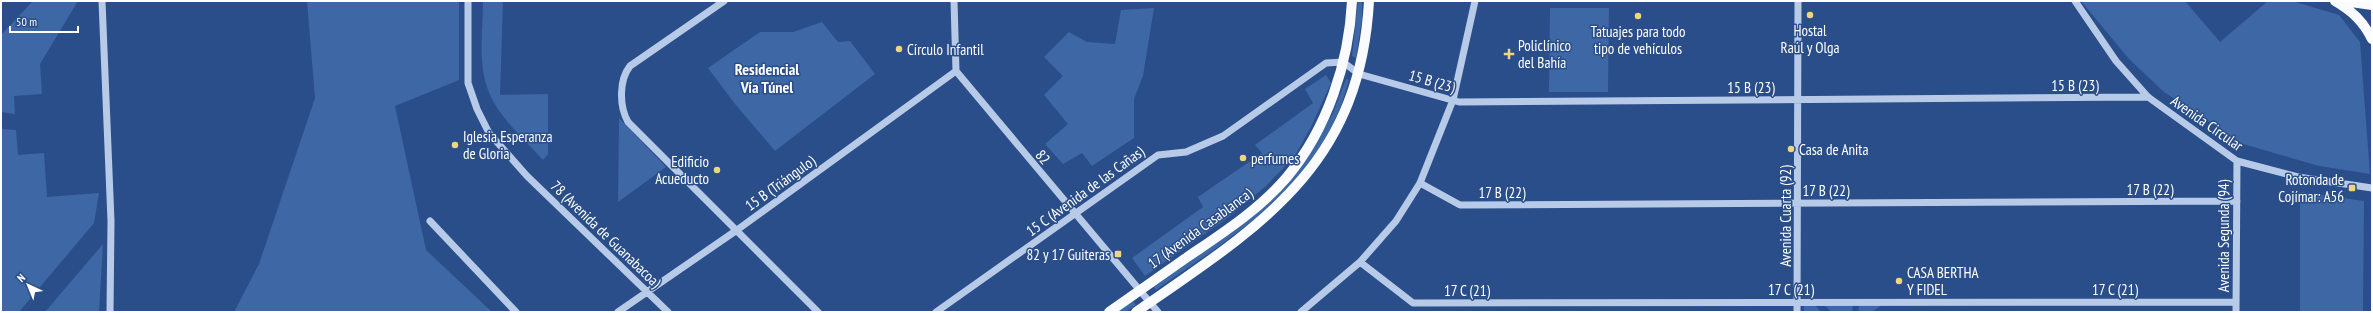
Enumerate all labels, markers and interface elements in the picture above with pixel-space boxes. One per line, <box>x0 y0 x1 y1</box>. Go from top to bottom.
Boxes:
scale bar <box>10 8 78 34</box>
marker: Hostal Raúl y Olga <box>1805 10 1815 20</box>
marker: Tatuajes para todo tipo de vehículos <box>1633 11 1643 21</box>
text: 50 m <box>16 14 37 29</box>
place label: Hostal Raúl y Olga <box>1781 21 1839 57</box>
place label: Tatuajes para todo tipo de vehículos <box>1590 22 1686 58</box>
place label: Policlínico del Bahía <box>1518 36 1571 72</box>
place label: Círculo Infantil <box>907 40 984 59</box>
marker: Círculo Infantil <box>894 44 904 54</box>
marker: Policlínico del Bahía <box>1503 48 1515 60</box>
district label: Residencial Vía Túnel <box>735 59 799 97</box>
street label: 15 B (23) <box>1407 65 1458 97</box>
street label: 15 B (23) <box>2051 76 2099 95</box>
street label: 15 B (23) <box>1727 78 1775 97</box>
street label: Avenida Circular <box>2167 91 2248 155</box>
place label: Iglesia Esperanza de Gloria <box>463 127 553 163</box>
marker: Iglesia Esperanza de Gloria <box>450 140 460 150</box>
place label: Casa de Anita <box>1799 140 1868 159</box>
street label: 15 C (Avenida de las Cañas) <box>1022 141 1148 240</box>
marker: Casa de Anita <box>1786 144 1796 154</box>
street label: 82 <box>1031 146 1055 168</box>
place label: perfumes <box>1251 149 1299 168</box>
street label: 15 B (Triángulo) <box>741 151 819 215</box>
place label: Edificio Acueducto <box>655 152 709 188</box>
marker: perfumes <box>1238 153 1248 163</box>
marker: Edificio Acueducto <box>712 165 722 175</box>
street label: Avenida Cuarta (92) <box>1776 165 1795 267</box>
place label: Rotonda de Cojímar: A56 <box>2278 170 2344 206</box>
street label: 78 (Avenida de Guanabacoa) <box>547 176 666 292</box>
street label: Avenida Segunda (94) <box>2214 179 2233 292</box>
street label: 17 B (22) <box>2127 180 2174 199</box>
street label: 17 B (22) <box>1803 181 1850 200</box>
street label: 17 (Avenida Casablanca) <box>1144 183 1256 272</box>
street label: 17 B (22) <box>1479 183 1526 202</box>
marker: Rotonda de Cojímar: A56 <box>2347 183 2357 193</box>
place label: 82 y 17 Guiteras <box>1026 245 1110 264</box>
marker: 82 y 17 Guiteras <box>1113 249 1123 259</box>
place label: CASA BERTHA Y FIDEL <box>1907 263 1980 299</box>
north arrow <box>8 265 48 305</box>
text: N <box>14 271 28 285</box>
marker: CASA BERTHA Y FIDEL <box>1894 276 1904 286</box>
street label: 17 C (21) <box>1768 280 1815 299</box>
street label: 17 C (21) <box>2092 280 2139 299</box>
street label: 17 C (21) <box>1444 281 1491 300</box>

